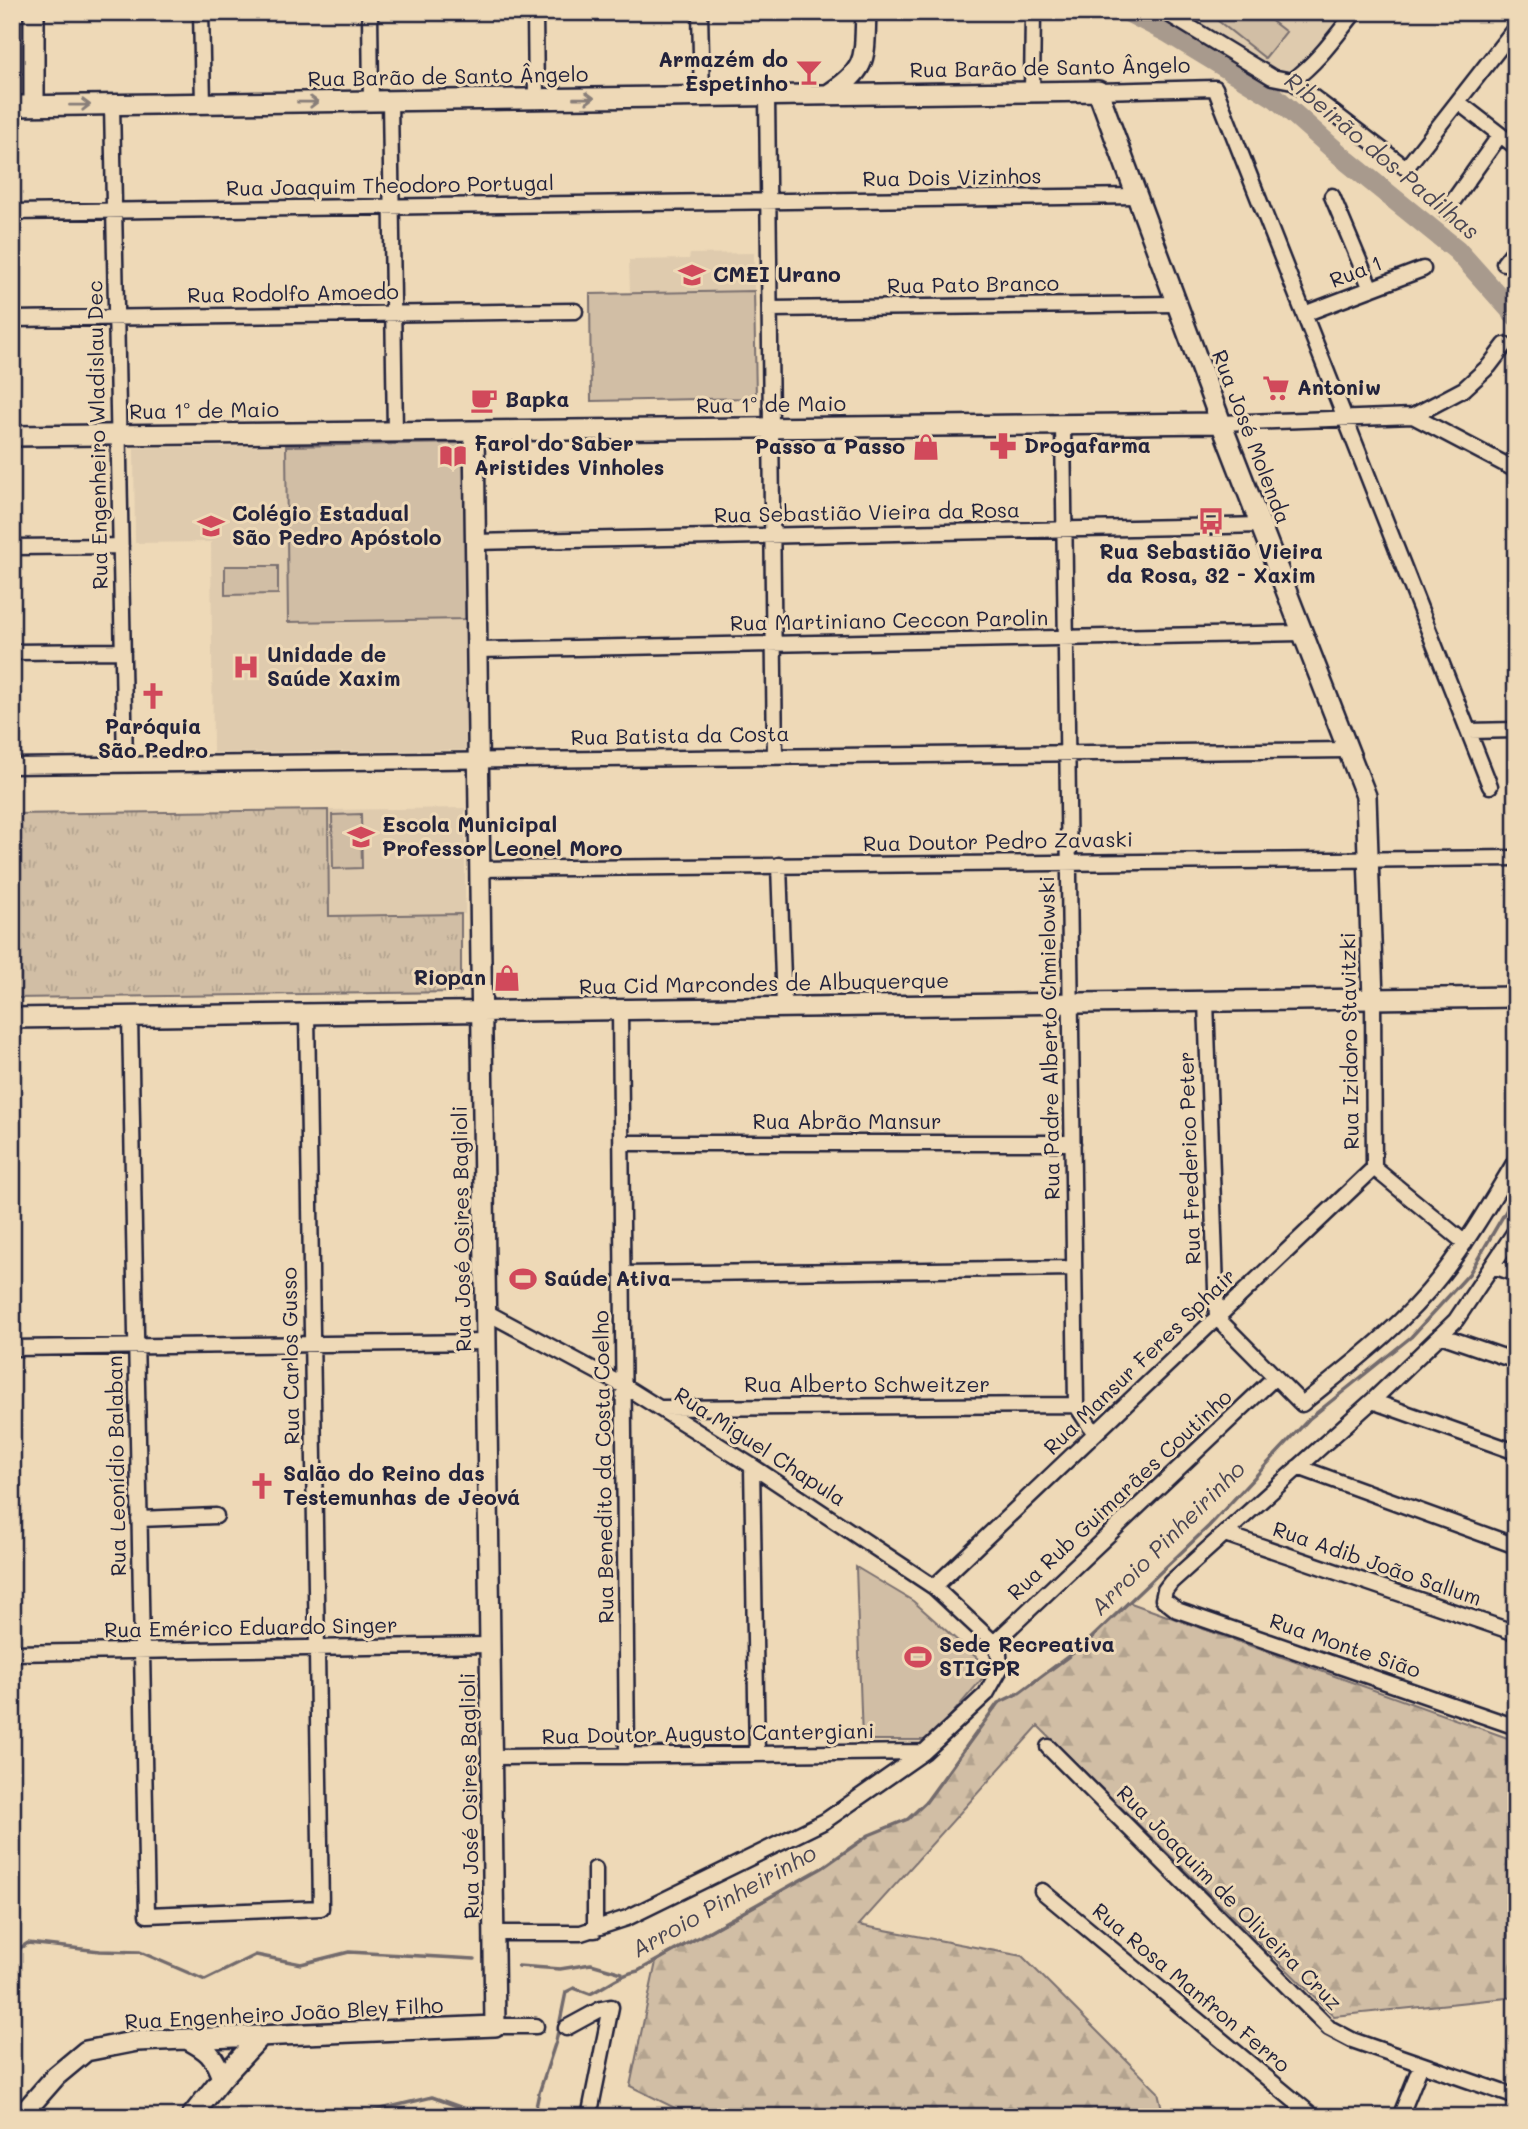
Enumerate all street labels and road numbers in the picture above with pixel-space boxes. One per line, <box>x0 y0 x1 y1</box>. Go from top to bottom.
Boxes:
street label: Rua Barão de Santo Ângelo <box>909 51 1191 82</box>
street label: Rua Barão de Santo Ângelo <box>307 60 589 91</box>
street label: Rua Dois Vizinhos <box>862 161 1042 192</box>
street label: Rua Joaquim Theodoro Portugal <box>226 168 554 201</box>
street label: Rua 1 <box>1325 248 1386 293</box>
street label: Rua Pato Branco <box>887 268 1059 299</box>
street label: Rua Rodolfo Amoedo <box>187 277 399 308</box>
street label: Rua Engenheiro Wladislau Dec <box>80 280 113 590</box>
street label: Rua José Molenda <box>1207 346 1298 527</box>
street label: Rua 1º de Maio <box>696 389 846 418</box>
street label: Rua 1º de Maio <box>129 395 279 424</box>
street label: Rua Sebastião Vieira da Rosa <box>714 495 1020 528</box>
street label: Rua Martiniano Ceccon Parolin <box>730 603 1048 636</box>
street label: Rua Batista da Costa <box>570 719 790 750</box>
street label: Rua Doutor Pedro Zavaski <box>863 825 1133 856</box>
street label: Rua Padre Alberto Chmielowski <box>1032 876 1065 1200</box>
street label: Rua Izidoro Stavitzki <box>1333 932 1364 1150</box>
street label: Rua Cid Marcondes de Albuquerque <box>579 966 949 999</box>
street label: Rua Frederico Peter <box>1171 1051 1206 1265</box>
street label: Rua José Osires Baglioli <box>445 1106 476 1353</box>
street label: Rua Abrão Mansur <box>752 1107 942 1134</box>
street label: Rua Mansur Feres Sphair <box>1037 1262 1241 1460</box>
street label: Rua Carlos Gusso <box>274 1267 305 1445</box>
street label: Rua Benedito da Costa Coelho <box>586 1310 619 1624</box>
street label: Rua Leonídio Balaban <box>100 1355 131 1577</box>
street label: Rua Alberto Schweitzer <box>744 1370 990 1397</box>
street label: Rua Miguel Chapula <box>670 1380 852 1511</box>
street label: Rua Rub Guimarães Coutinho <box>1001 1383 1237 1605</box>
street label: Rua Adib João Sallum <box>1270 1514 1485 1611</box>
street label: Rua Monte Sião <box>1266 1606 1425 1683</box>
street label: Rua Emérico Eduardo Singer <box>104 1610 398 1643</box>
street label: Rua José Osires Baglioli <box>453 1673 484 1920</box>
street label: Rua Doutor Augusto Cantergiani <box>541 1716 874 1749</box>
street label: Rua Joaquim de Oliveira Cruz <box>1112 1779 1348 2015</box>
street label: Rua Rosa Manfron Ferro <box>1088 1896 1296 2078</box>
street label: Rua Engenheiro João Bley Filho <box>124 1991 444 2034</box>

